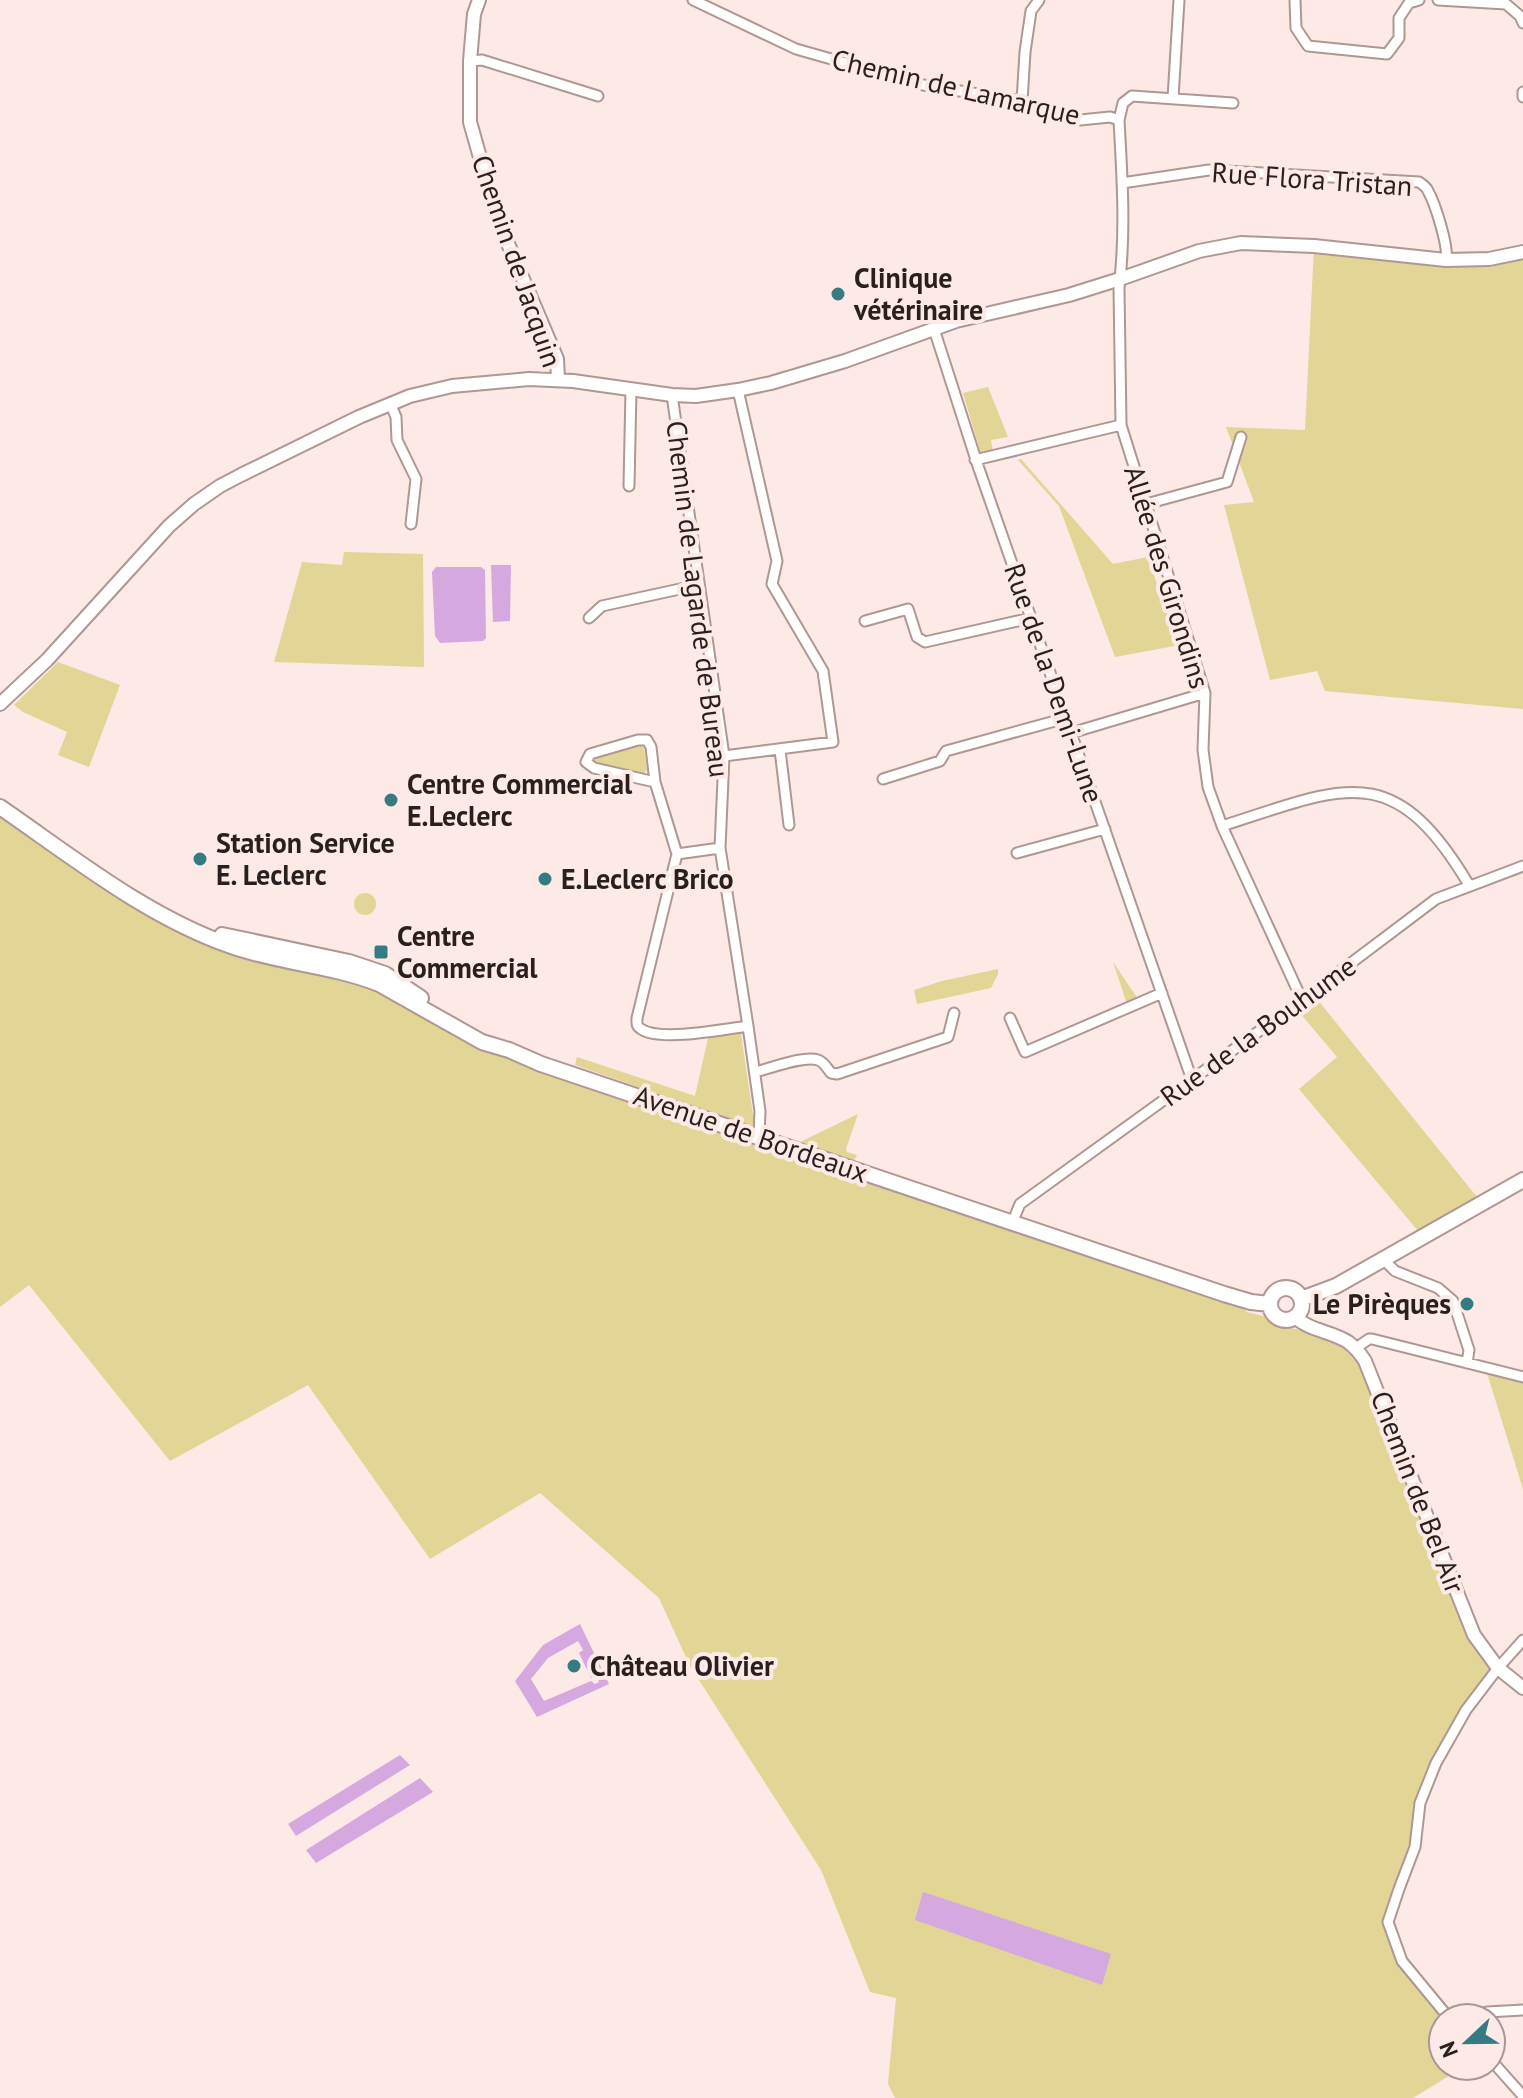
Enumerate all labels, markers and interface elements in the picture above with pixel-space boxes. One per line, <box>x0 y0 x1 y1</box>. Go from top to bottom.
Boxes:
street label: Chemin de Lamarque <box>828 40 1084 133</box>
street label: Chemin de Jacquin <box>464 150 571 372</box>
street label: Rue Flora Tristan <box>1211 153 1414 204</box>
place label: Clinique vétérinaire <box>853 259 983 328</box>
marker: Clinique vétérinaire <box>829 285 847 303</box>
street label: Chemin de Lagarde de Bureau <box>658 418 739 779</box>
street label: Allée des Girondins <box>1116 461 1219 693</box>
street label: Rue de la Demi-Lune <box>996 558 1113 807</box>
place label: Centre Commercial E.Leclerc <box>407 765 633 834</box>
marker: Centre Commercial E.Leclerc <box>382 791 400 809</box>
place label: Station Service E. Leclerc <box>216 824 395 893</box>
marker: Station Service E. Leclerc <box>191 850 209 868</box>
place label: E.Leclerc Brico <box>561 860 734 897</box>
marker: E.Leclerc Brico <box>536 870 554 888</box>
place label: Centre Commercial <box>397 917 538 986</box>
marker: Centre Commercial <box>372 943 390 961</box>
street label: Rue de la Bouhume <box>1152 947 1363 1114</box>
street label: Avenue de Bordeaux <box>629 1076 873 1191</box>
place label: Le Pirèques <box>1313 1285 1451 1322</box>
marker: Le Pirèques <box>1458 1295 1476 1313</box>
street label: Chemin de Bel Air <box>1363 1385 1474 1599</box>
place label: Château Olivier <box>590 1647 774 1684</box>
marker: Château Olivier <box>565 1657 583 1675</box>
north arrow <box>1427 2002 1507 2082</box>
text: N <box>1433 2038 1464 2061</box>

